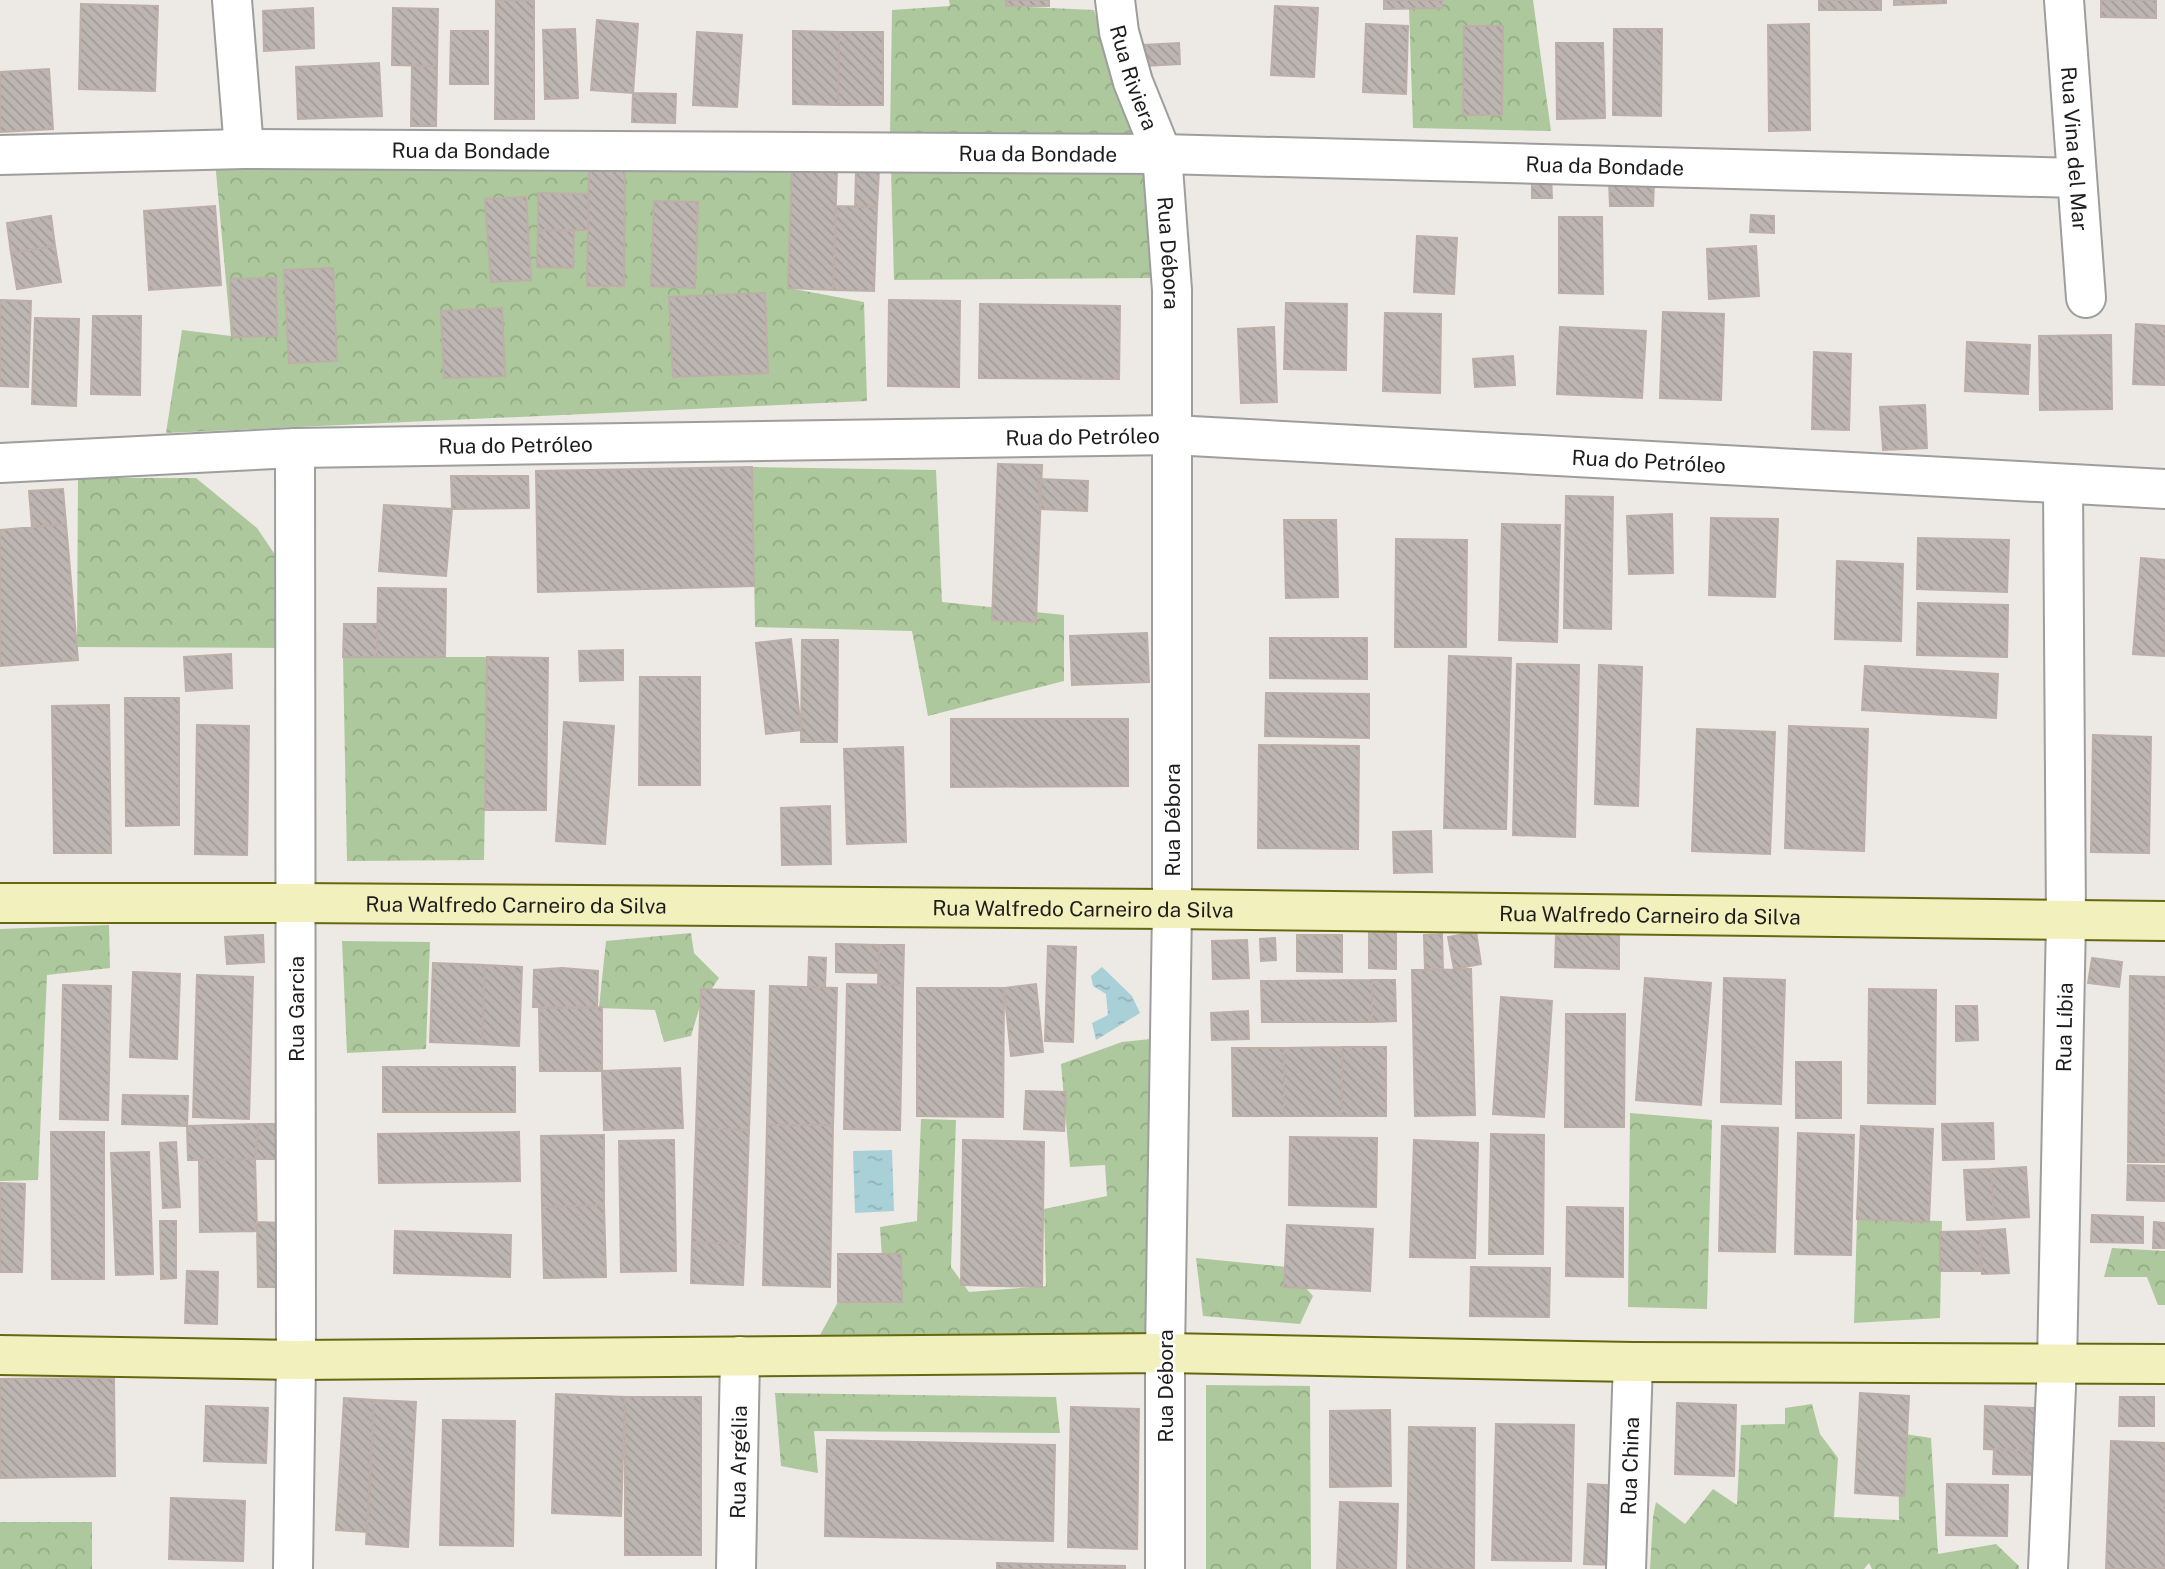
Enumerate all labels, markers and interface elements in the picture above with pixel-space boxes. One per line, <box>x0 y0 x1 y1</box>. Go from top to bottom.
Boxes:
street label: Rua Riviera <box>1105 22 1163 134</box>
street label: Rua Vina del Mar <box>2056 65 2094 232</box>
street label: Rua da Bondade <box>391 137 550 163</box>
street label: Rua da Bondade <box>958 140 1117 166</box>
street label: Rua da Bondade <box>1525 151 1684 180</box>
street label: Rua Débora <box>1153 195 1185 310</box>
street label: Rua do Petróleo <box>1005 423 1160 450</box>
street label: Rua do Petróleo <box>438 431 593 458</box>
street label: Rua do Petróleo <box>1571 444 1727 478</box>
street label: Rua Débora <box>1160 763 1185 877</box>
street label: Rua Walfredo Carneiro da Silva <box>365 891 667 918</box>
street label: Rua Walfredo Carneiro da Silva <box>932 895 1234 922</box>
street label: Rua Walfredo Carneiro da Silva <box>1499 900 1801 929</box>
street label: Rua Garcia <box>284 956 309 1062</box>
street label: Rua Líbia <box>2050 982 2077 1072</box>
street label: Rua Débora <box>1153 1329 1178 1443</box>
street label: Rua Argélia <box>724 1405 752 1519</box>
street label: Rua China <box>1615 1416 1644 1516</box>

